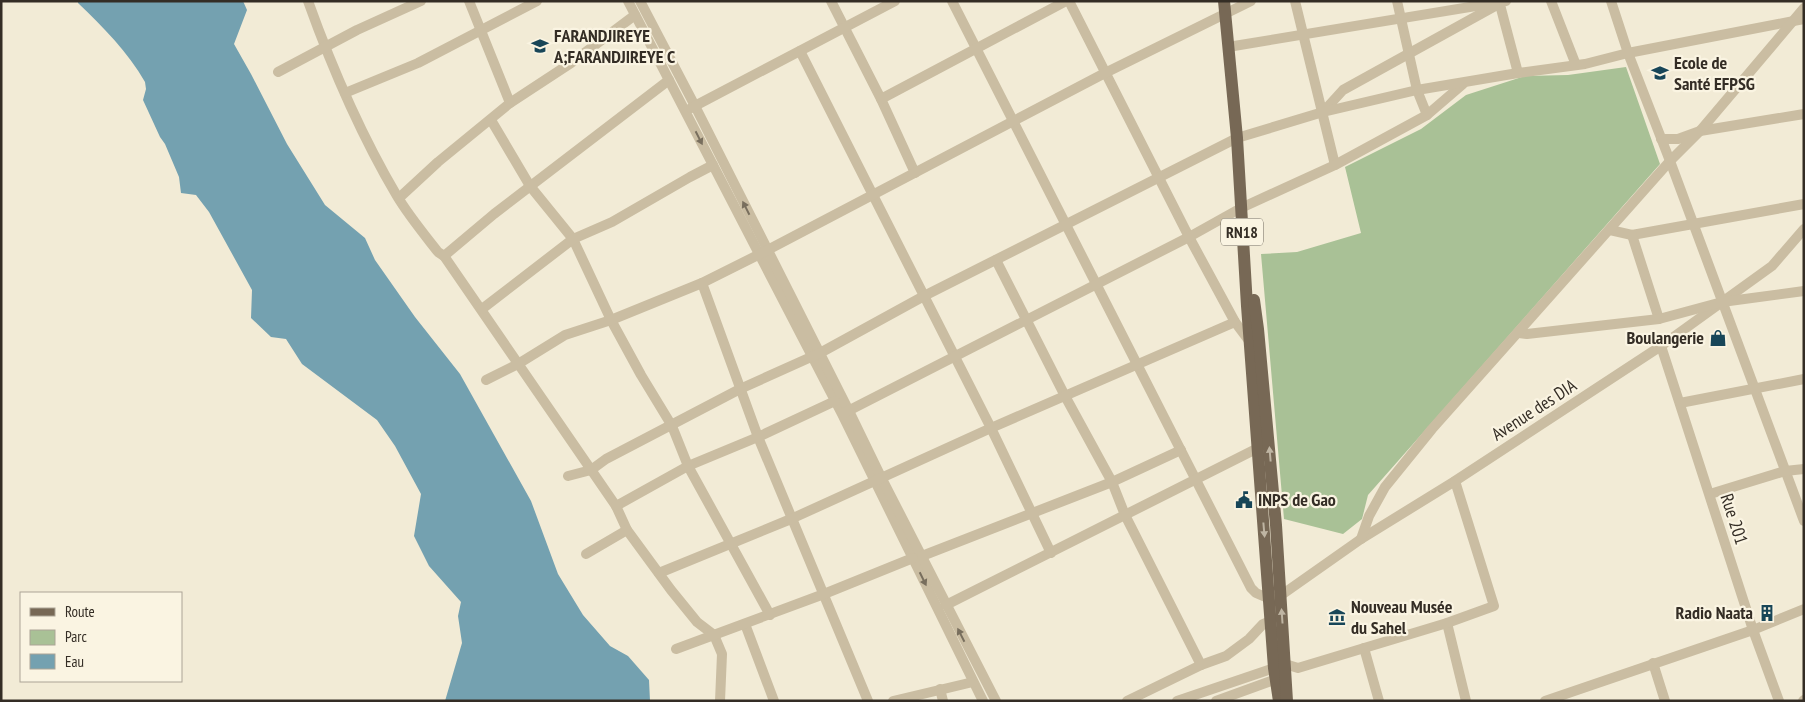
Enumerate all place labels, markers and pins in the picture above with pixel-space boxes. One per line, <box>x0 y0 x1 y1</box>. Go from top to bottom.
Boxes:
place label: FARANDJIREYE A;FARANDJIREYE C <box>553 24 675 68</box>
school or university icon: FARANDJIREYE A;FARANDJIREYE C <box>530 36 550 56</box>
place label: Ecole de Santé EFPSG <box>1674 51 1755 95</box>
school or university icon: Ecole de Santé EFPSG <box>1650 63 1670 83</box>
place label: Boulangerie <box>1627 326 1704 349</box>
shop icon: Boulangerie <box>1708 328 1728 348</box>
place label: INPS de Gao <box>1258 488 1336 511</box>
public building icon: INPS de Gao <box>1234 490 1254 510</box>
place label: Nouveau Musée du Sahel <box>1351 595 1453 639</box>
place label: Radio Naata <box>1675 601 1753 624</box>
building icon: Radio Naata <box>1757 603 1777 623</box>
museum icon: Nouveau Musée du Sahel <box>1327 607 1347 627</box>

